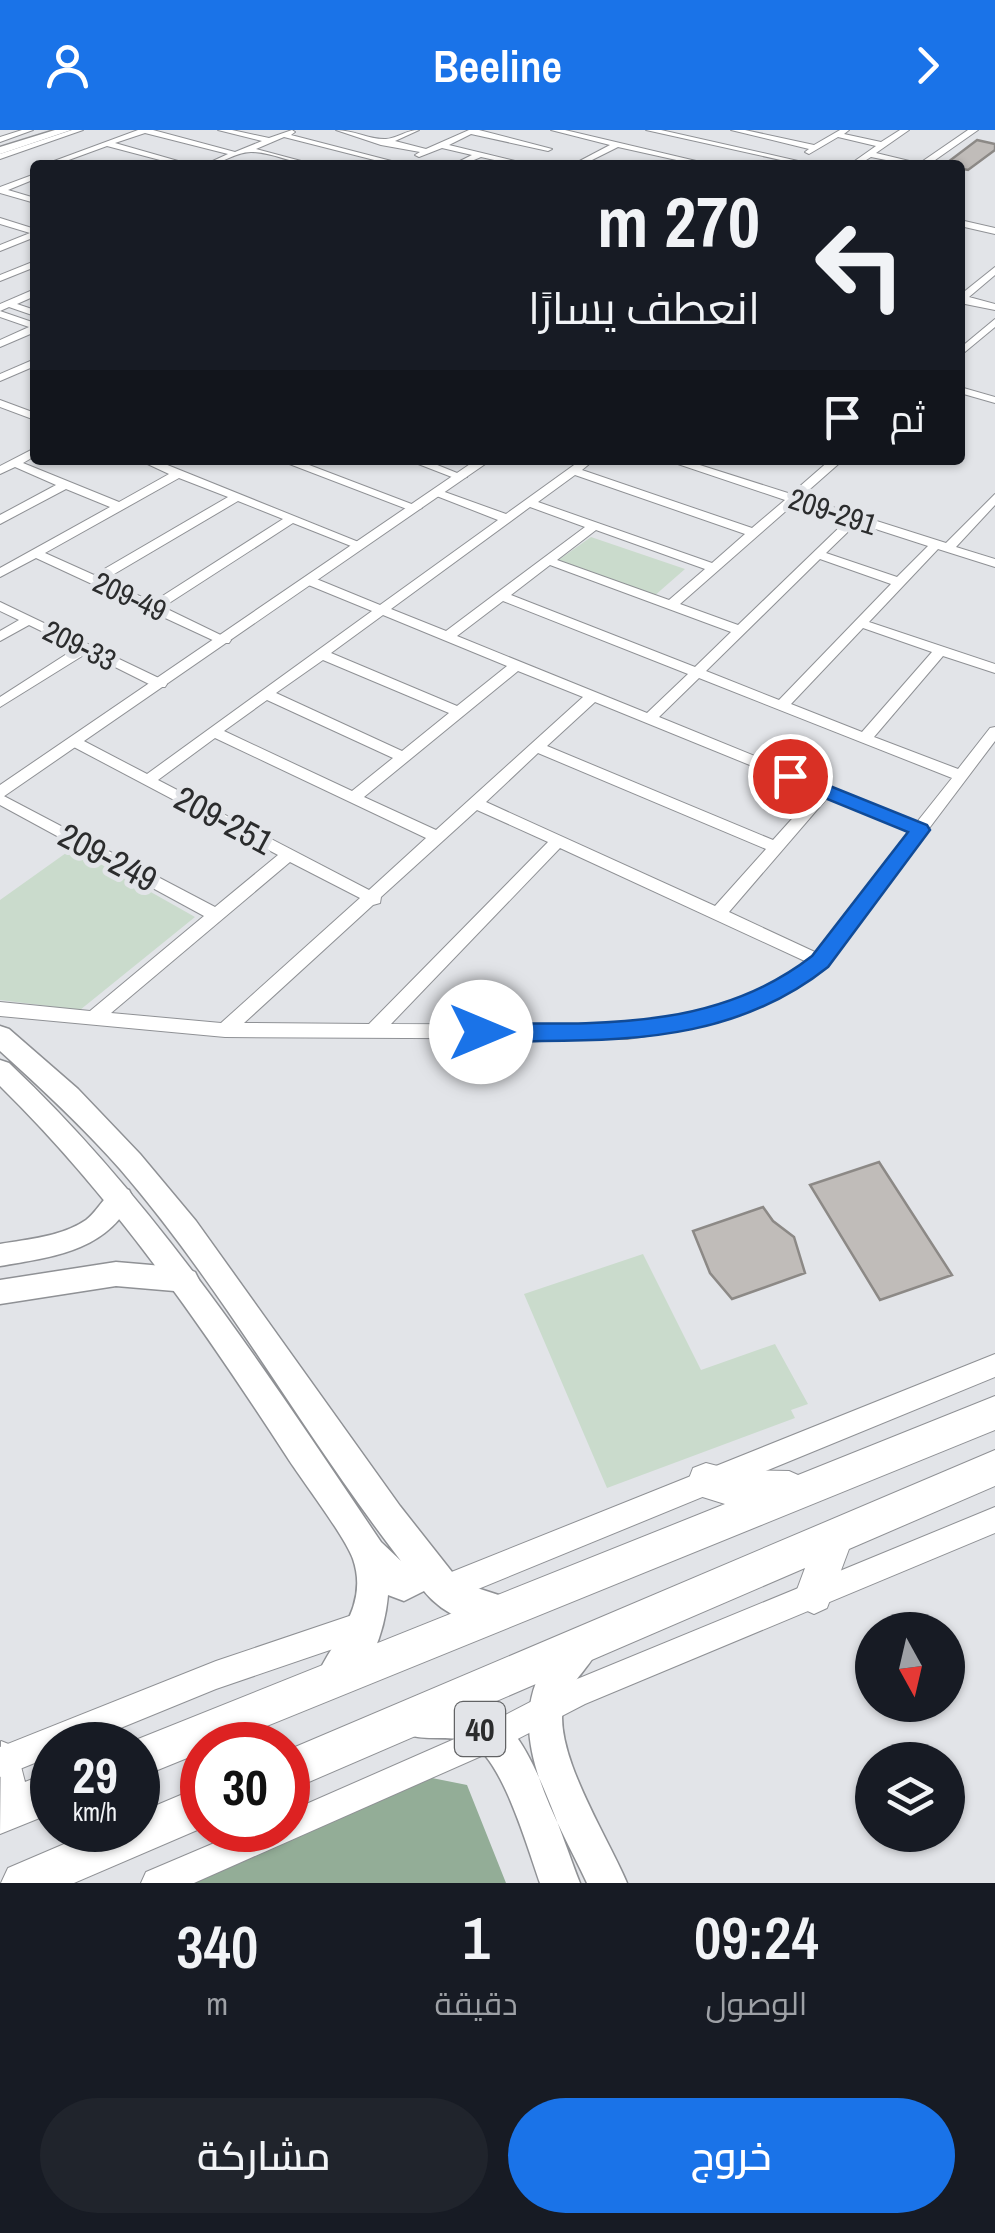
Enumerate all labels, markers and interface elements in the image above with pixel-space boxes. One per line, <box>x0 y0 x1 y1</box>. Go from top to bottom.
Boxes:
text: Beeline <box>433 35 562 96</box>
icon: person <box>40 38 95 93</box>
icon: forward <box>900 38 955 93</box>
text: 270 m <box>597 175 760 269</box>
icon: left <box>795 200 925 330</box>
text: انعطف يسارًا <box>528 277 760 338</box>
icon: arrive <box>815 390 870 445</box>
text: ثم <box>890 393 925 444</box>
street label: 209-291 <box>784 478 882 544</box>
street label: 209-49 <box>87 562 173 630</box>
street label: 209-33 <box>37 610 123 680</box>
pin <box>748 734 833 819</box>
icon: arrive <box>763 749 818 804</box>
street label: 209-251 <box>166 775 282 865</box>
street label: 209-249 <box>50 812 166 902</box>
position arrow <box>429 980 533 1084</box>
north arrow <box>855 1612 965 1722</box>
map controls <box>855 1612 965 1852</box>
road number: 40 <box>455 1702 505 1756</box>
speed limit sign: 30 <box>180 1722 310 1852</box>
text: 29 <box>72 1741 118 1809</box>
button: layers <box>855 1742 965 1852</box>
text: km/h <box>73 1795 117 1829</box>
text: 1 <box>462 1897 490 1978</box>
text: 09:24 <box>694 1897 819 1978</box>
text: 340 <box>176 1906 258 1987</box>
text: m <box>206 1982 228 2025</box>
text: دقيقة <box>434 1982 518 2025</box>
text: الوصول <box>705 1982 807 2025</box>
button: مشاركة <box>40 2098 488 2213</box>
button: خروج <box>508 2098 955 2213</box>

